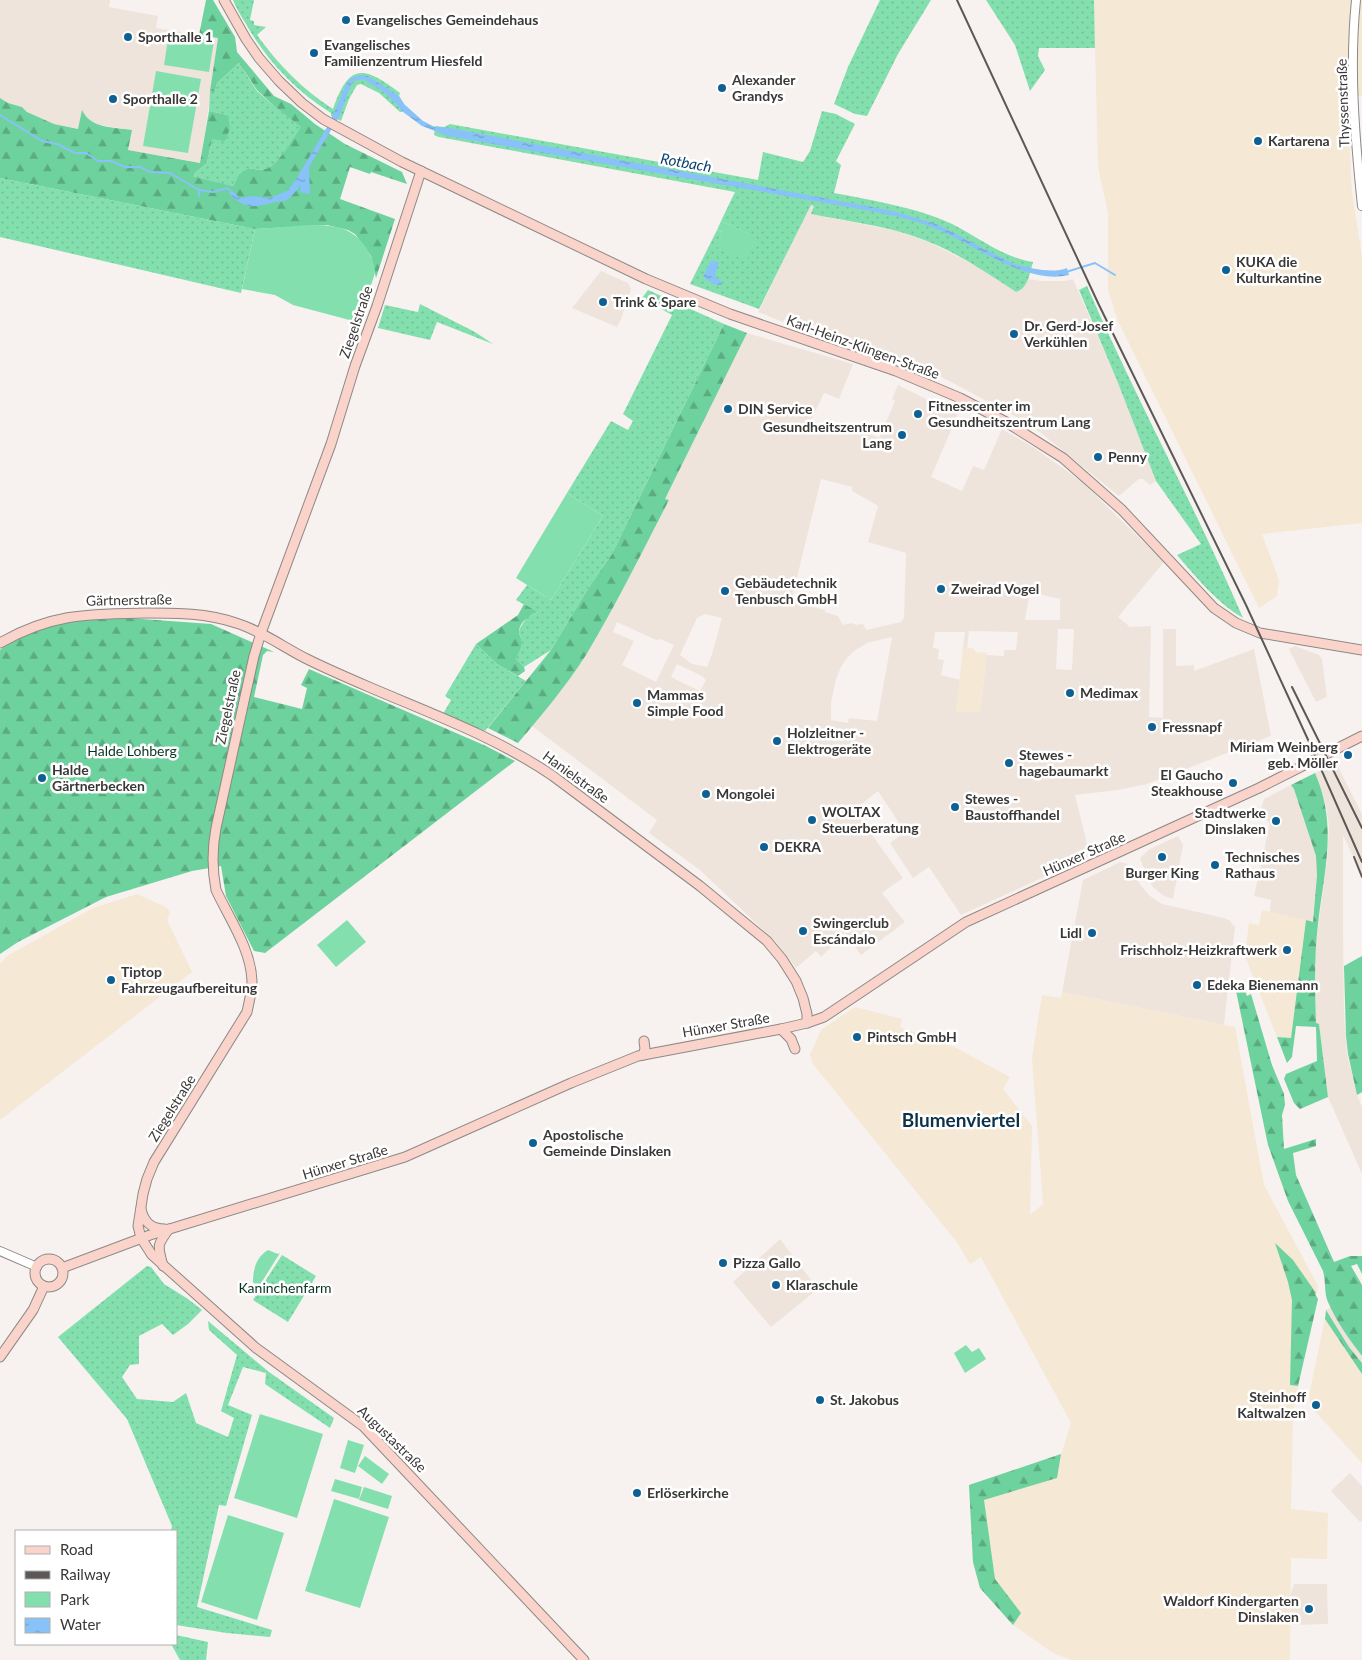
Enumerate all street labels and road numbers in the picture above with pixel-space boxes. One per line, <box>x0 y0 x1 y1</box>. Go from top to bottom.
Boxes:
street label: Thyssenstraße <box>1332 58 1353 148</box>
street label: Ziegelstraße <box>335 283 376 360</box>
street label: Karl-Heinz-Klingen-Straße <box>784 311 942 382</box>
street label: Gärtnerstraße <box>86 590 172 609</box>
street label: Ziegelstraße <box>211 668 244 746</box>
street label: Hanielstraße <box>540 747 613 806</box>
street label: Hünxer Straße <box>1040 828 1128 879</box>
street label: Hünxer Straße <box>681 1008 771 1041</box>
street label: Ziegelstraße <box>144 1071 199 1144</box>
street label: Hünxer Straße <box>300 1140 390 1183</box>
street label: Augustastraße <box>355 1402 430 1476</box>

